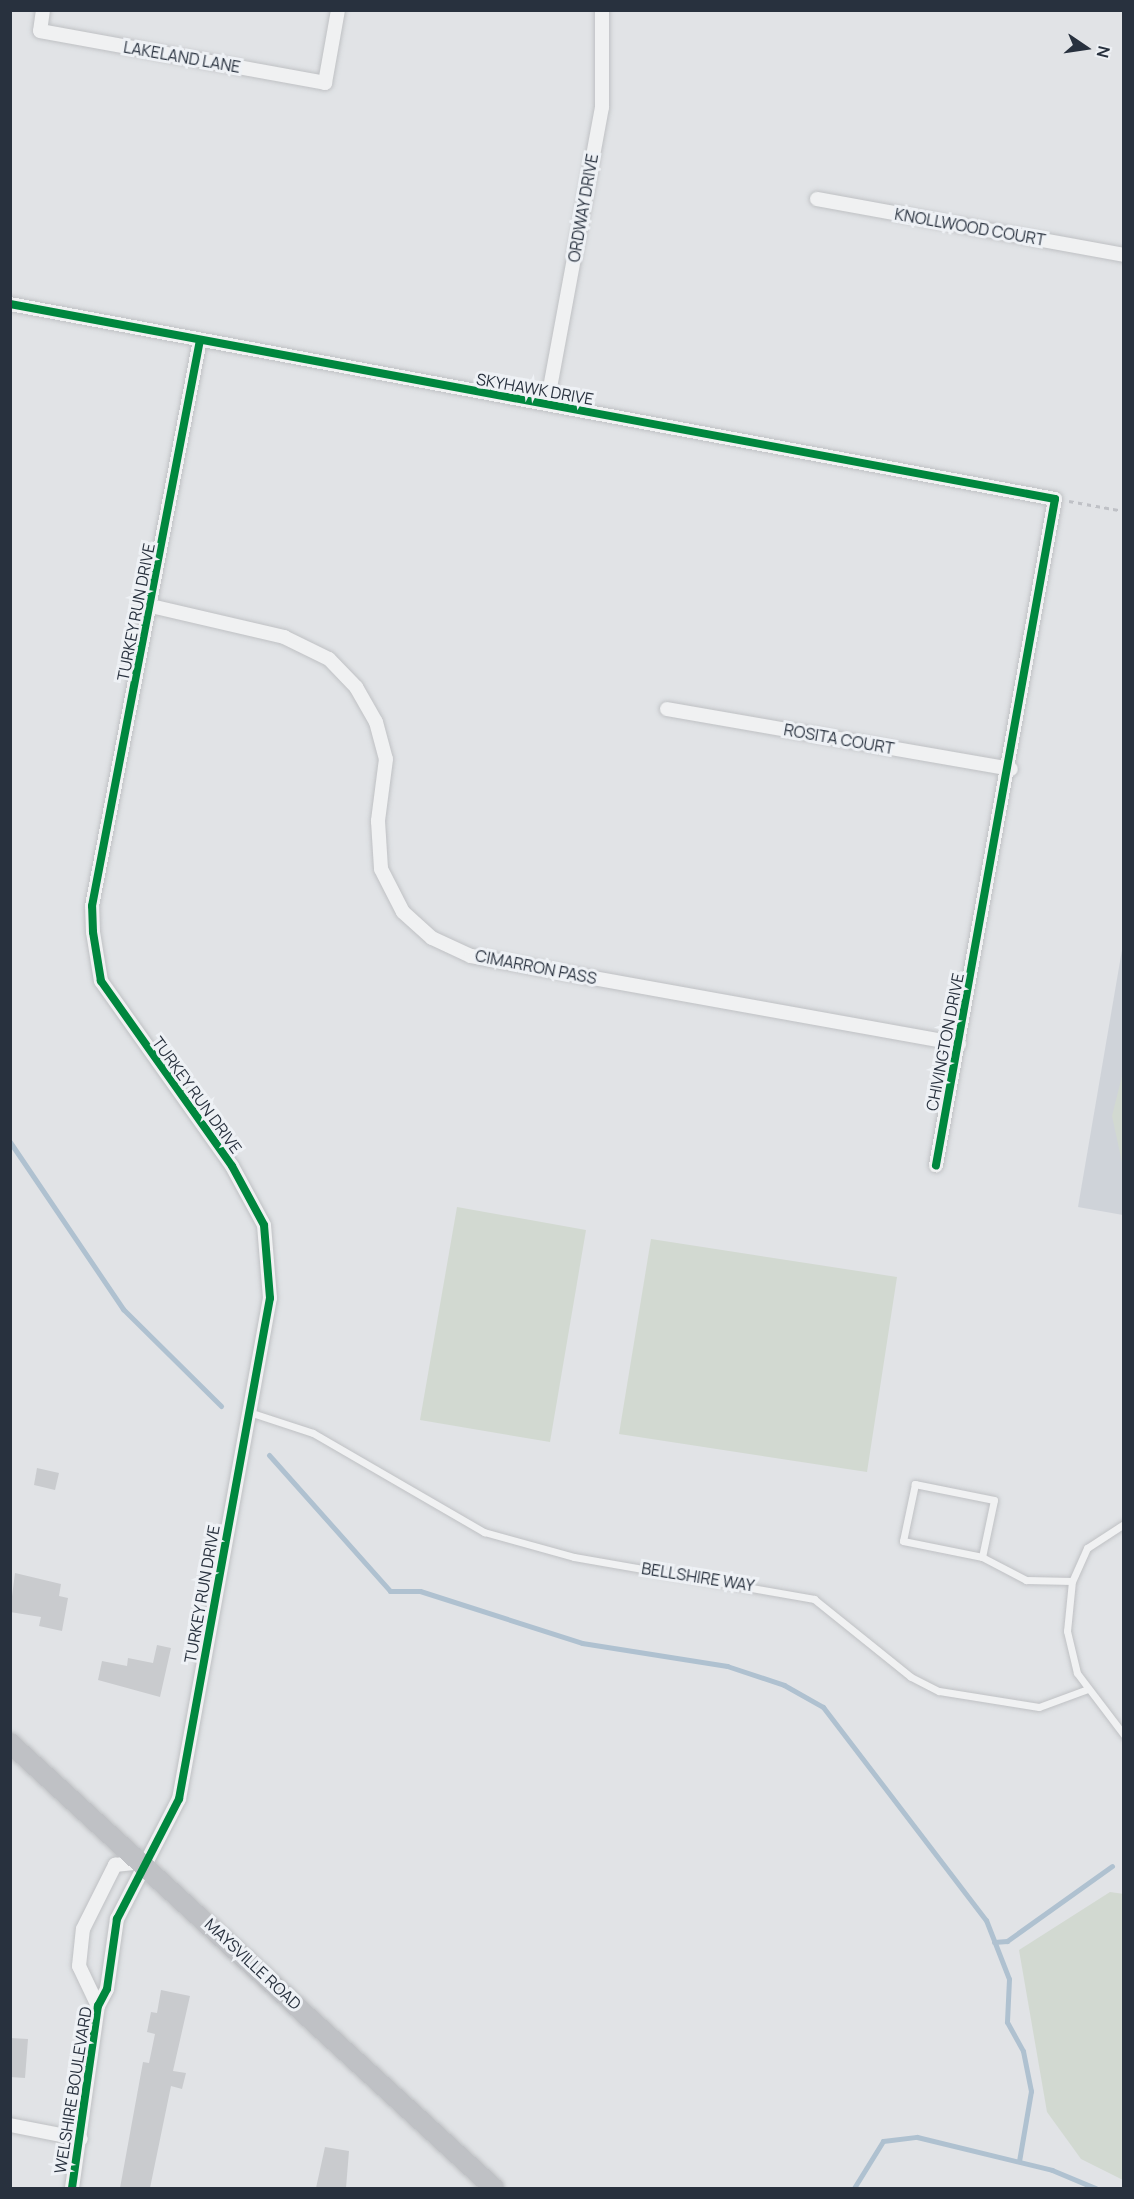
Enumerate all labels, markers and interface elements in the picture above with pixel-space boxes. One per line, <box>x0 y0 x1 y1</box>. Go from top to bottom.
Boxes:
north arrow <box>1056 18 1116 78</box>
street label: LAKELAND LANE <box>122 37 242 77</box>
text: N <box>1092 44 1116 60</box>
street label: ORDWAY DRIVE <box>564 152 602 264</box>
street label: KNOLLWOOD COURT <box>893 204 1047 250</box>
street label: SKYHAWK DRIVE <box>475 369 595 409</box>
street label: TURKEY RUN DRIVE <box>113 541 159 683</box>
street label: ROSITA COURT <box>782 720 896 758</box>
street label: CIMARRON PASS <box>474 946 598 988</box>
street label: CHIVINGTON DRIVE <box>922 971 968 1113</box>
street label: TURKEY RUN DRIVE <box>148 1033 246 1157</box>
street label: TURKEY RUN DRIVE <box>180 1523 224 1665</box>
street label: BELLSHIRE WAY <box>640 1559 756 1595</box>
street label: MAYSVILLE ROAD <box>201 1914 305 2014</box>
street label: WELSHIRE BOULEVARD <box>50 2005 96 2175</box>

